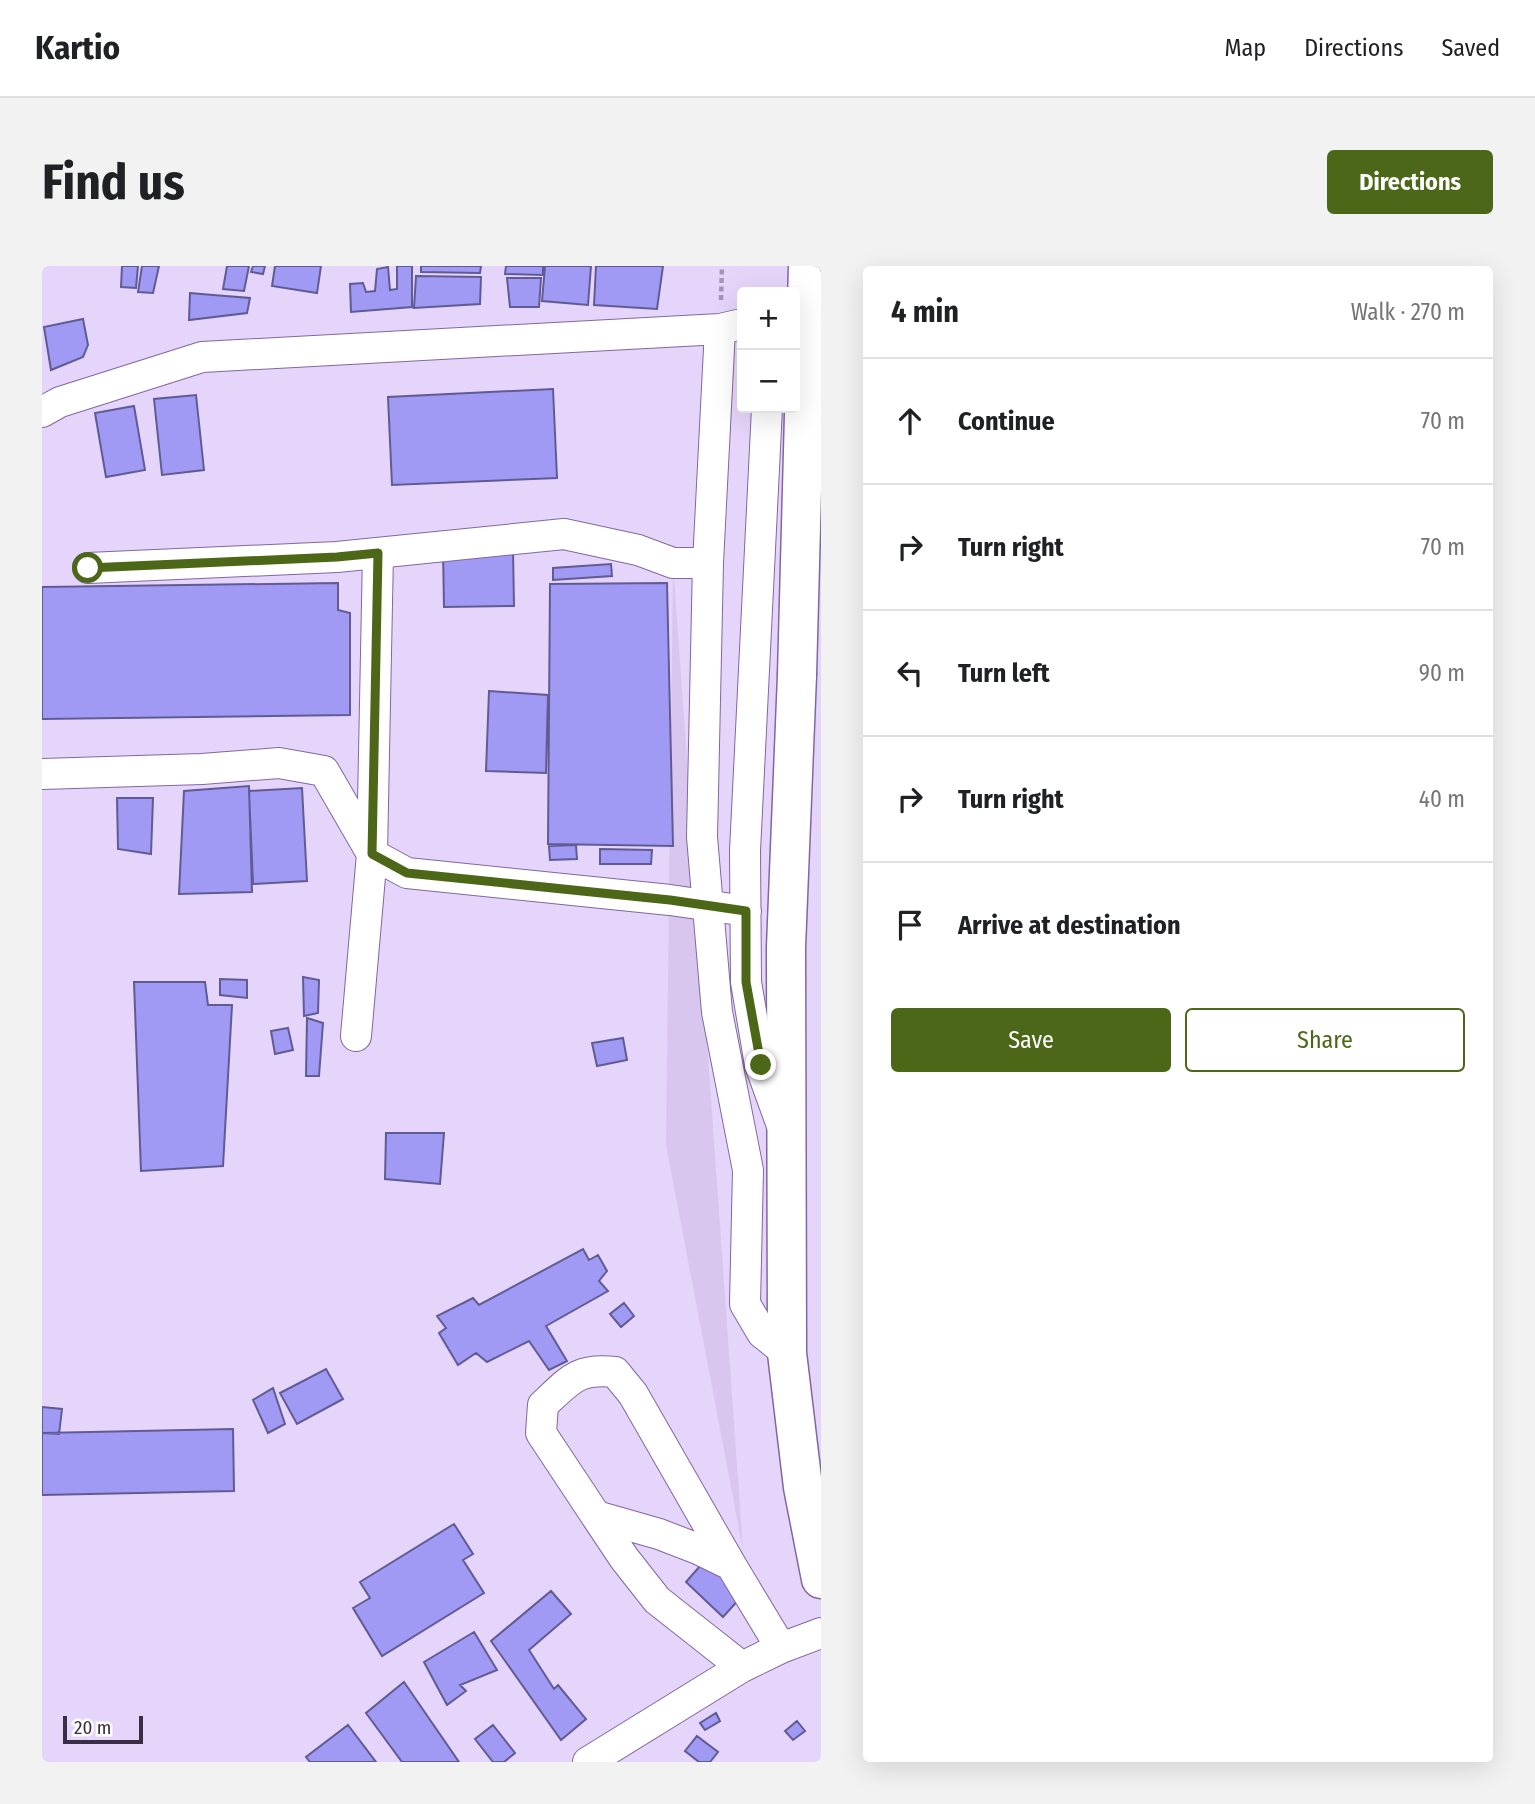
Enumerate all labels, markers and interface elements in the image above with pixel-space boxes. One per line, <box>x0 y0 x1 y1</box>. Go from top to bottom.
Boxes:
text: Kartio <box>35 28 120 68</box>
text: Map <box>1225 34 1266 62</box>
text: Directions <box>1304 34 1403 62</box>
text: Saved <box>1441 34 1500 62</box>
button: Directions <box>1327 150 1493 214</box>
text: Find us <box>42 153 185 212</box>
map controls <box>737 287 800 413</box>
button: + <box>737 287 800 350</box>
text: 4 min <box>891 294 959 330</box>
text: Walk · 270 m <box>1351 298 1465 326</box>
button: − <box>737 350 800 413</box>
icon: ahead <box>891 402 929 440</box>
text: Continue <box>958 406 1055 437</box>
text: 70 m <box>1421 407 1465 435</box>
icon: right <box>891 528 929 566</box>
text: Turn right <box>958 532 1064 563</box>
text: 70 m <box>1421 533 1465 561</box>
route start <box>72 552 103 583</box>
icon: left <box>891 654 929 692</box>
text: Turn left <box>958 658 1050 689</box>
text: 90 m <box>1419 659 1465 687</box>
icon: right <box>891 780 929 818</box>
text: Turn right <box>958 784 1064 815</box>
text: 40 m <box>1419 785 1465 813</box>
icon: arrive <box>891 906 929 944</box>
text: Arrive at destination <box>958 910 1181 941</box>
button: Save <box>891 1008 1171 1072</box>
button: Share <box>1185 1008 1465 1072</box>
route end <box>745 1049 776 1080</box>
scale bar <box>63 1713 144 1745</box>
text: 20 m <box>74 1716 111 1739</box>

